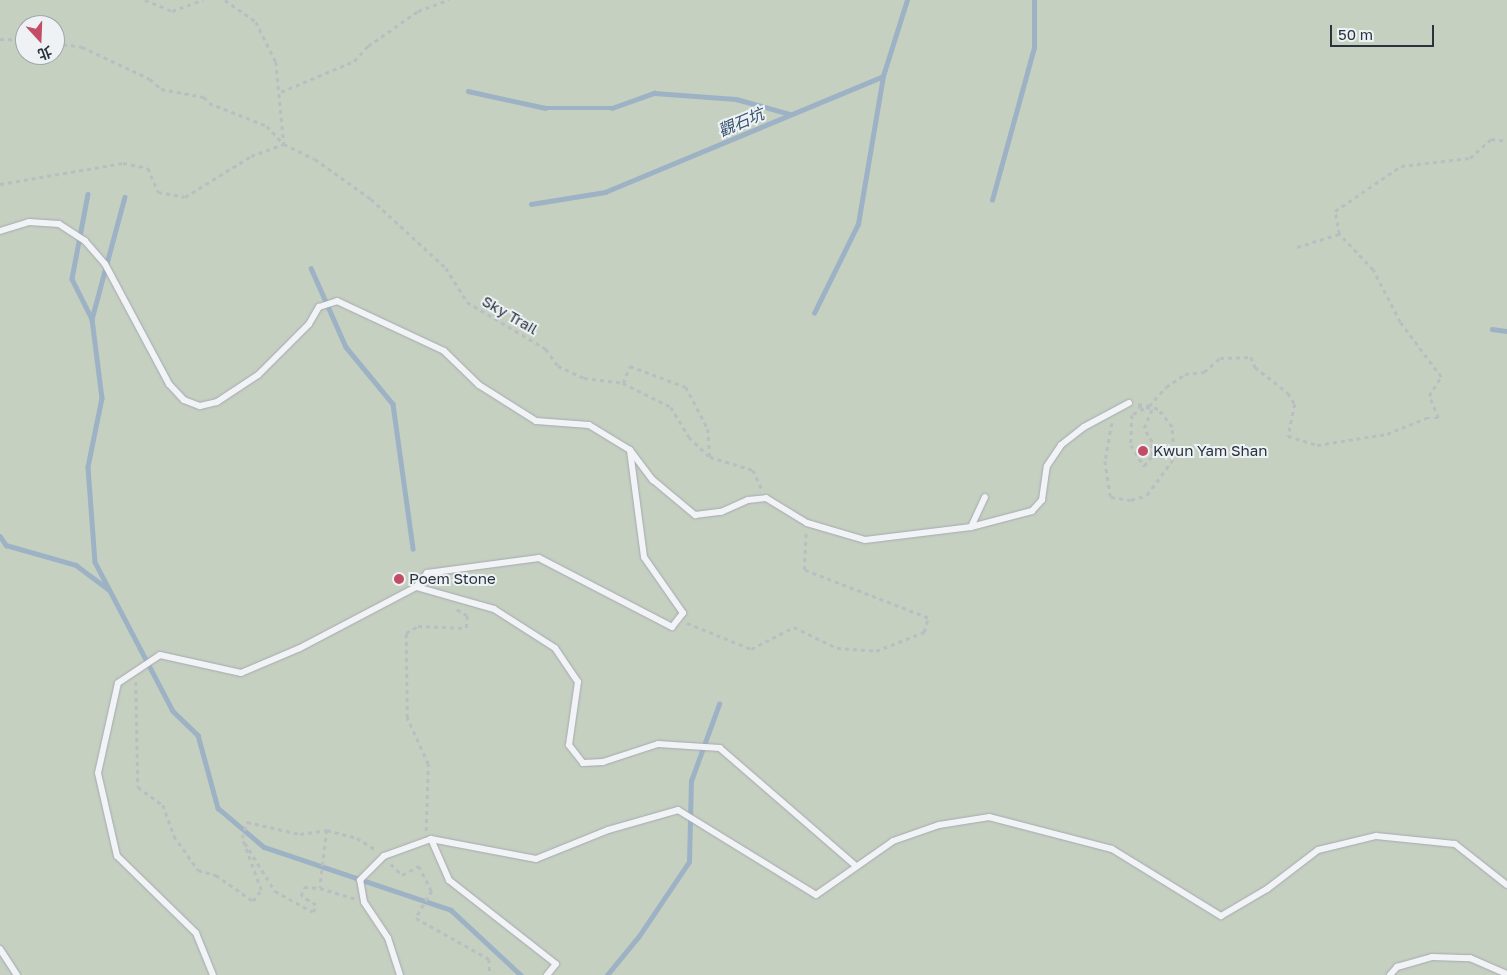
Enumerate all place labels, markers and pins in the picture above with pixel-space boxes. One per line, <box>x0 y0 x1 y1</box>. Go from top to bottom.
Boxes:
place label: Kwun Yam Shan <box>1153 442 1268 460</box>
marker: Kwun Yam Shan <box>1137 445 1149 457</box>
place label: Poem Stone <box>409 570 496 588</box>
marker: Poem Stone <box>393 573 405 585</box>

